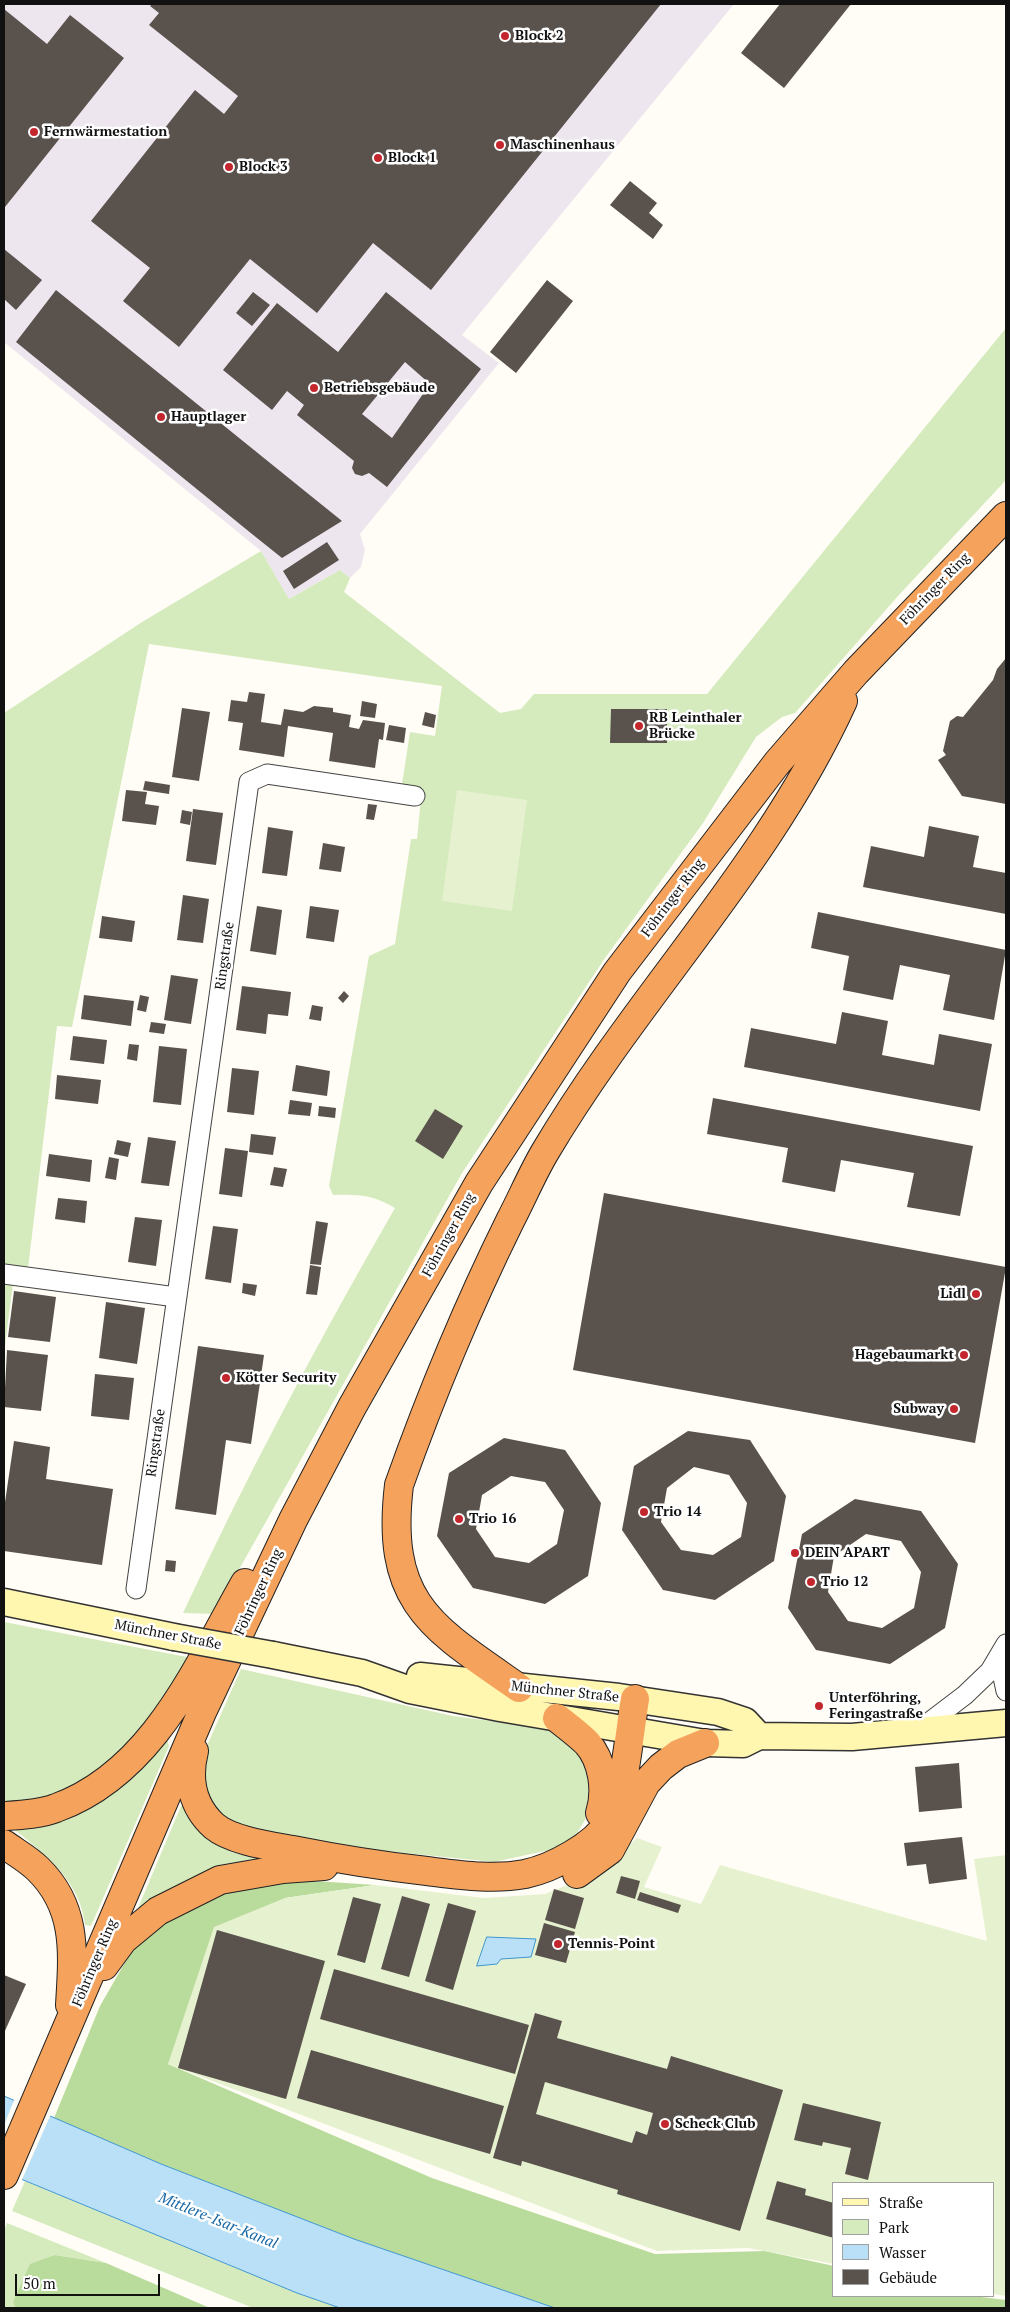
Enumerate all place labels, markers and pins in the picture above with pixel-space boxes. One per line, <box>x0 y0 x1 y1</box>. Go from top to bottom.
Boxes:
place label: Block 2 <box>515 28 564 44</box>
marker: Block 2 <box>499 30 511 42</box>
place label: Fernwärmestation <box>44 124 167 140</box>
marker: Fernwärmestation <box>28 126 40 138</box>
place label: Maschinenhaus <box>510 137 615 153</box>
marker: Maschinenhaus <box>494 139 506 151</box>
place label: Block 1 <box>388 150 437 166</box>
marker: Block 1 <box>372 152 384 164</box>
place label: Block 3 <box>239 159 288 175</box>
marker: Block 3 <box>223 161 235 173</box>
place label: Betriebsgebäude <box>324 380 435 396</box>
marker: Betriebsgebäude <box>308 382 320 394</box>
place label: Hauptlager <box>171 409 246 425</box>
marker: Hauptlager <box>155 411 167 423</box>
place label: RB Leinthaler Brücke <box>649 710 742 742</box>
marker: RB Leinthaler Brücke <box>633 720 645 732</box>
place label: Lidl <box>940 1286 966 1302</box>
marker: Lidl <box>970 1288 982 1300</box>
place label: Hagebaumarkt <box>855 1347 954 1363</box>
marker: Hagebaumarkt <box>958 1349 970 1361</box>
place label: Kötter Security <box>236 1370 336 1386</box>
marker: Kötter Security <box>220 1372 232 1384</box>
place label: Subway <box>893 1401 944 1417</box>
marker: Subway <box>948 1403 960 1415</box>
place label: Trio 14 <box>654 1504 702 1520</box>
marker: Trio 14 <box>638 1506 650 1518</box>
place label: Trio 16 <box>469 1511 517 1527</box>
marker: Trio 16 <box>453 1513 465 1525</box>
place label: DEIN APART <box>805 1545 890 1561</box>
marker: DEIN APART <box>789 1547 801 1559</box>
place label: Trio 12 <box>821 1574 869 1590</box>
marker: Trio 12 <box>805 1576 817 1588</box>
place label: Unterföhring, Feringastraße <box>829 1690 923 1722</box>
marker: Unterföhring, Feringastraße <box>813 1700 825 1712</box>
place label: Tennis-Point <box>568 1936 655 1952</box>
marker: Tennis-Point <box>552 1938 564 1950</box>
place label: Scheck Club <box>675 2116 755 2132</box>
marker: Scheck Club <box>659 2118 671 2130</box>

